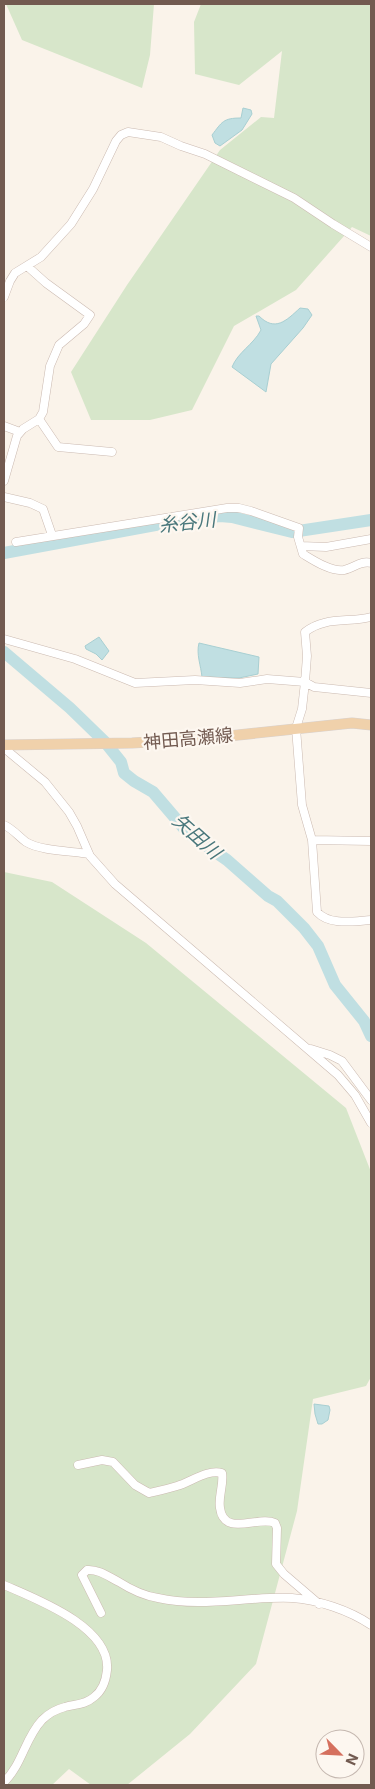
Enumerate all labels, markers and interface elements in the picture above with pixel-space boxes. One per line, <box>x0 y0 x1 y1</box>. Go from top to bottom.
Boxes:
water label: 糸谷川 <box>157 508 219 537</box>
street label: 神田高瀬線 <box>142 724 234 753</box>
water label: 矢田川 <box>168 809 227 865</box>
north arrow <box>315 1729 365 1779</box>
text: N <box>342 1751 362 1768</box>

